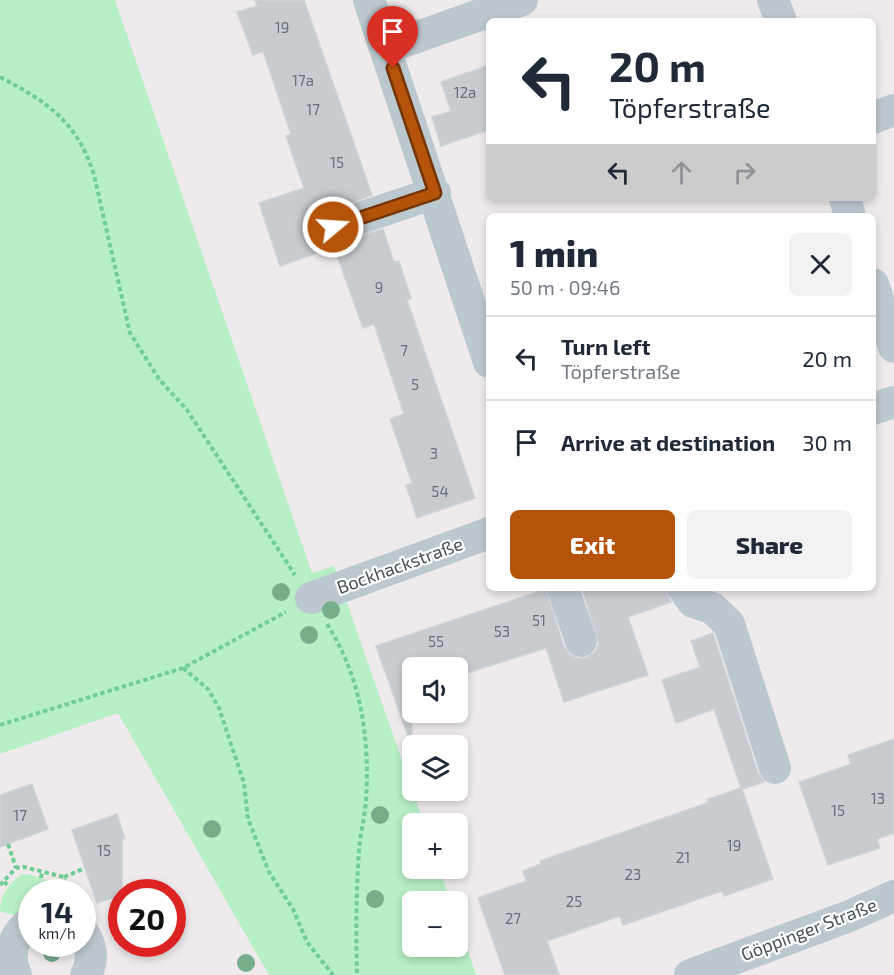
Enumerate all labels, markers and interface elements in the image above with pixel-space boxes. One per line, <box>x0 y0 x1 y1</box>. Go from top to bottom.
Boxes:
pin <box>367 6 418 68</box>
icon: arrive <box>376 15 409 48</box>
house number: 19 <box>275 18 289 36</box>
text: 20 m <box>609 40 706 90</box>
icon: left <box>510 42 588 120</box>
house number: 17a <box>292 71 314 89</box>
house number: 12a <box>454 83 476 101</box>
text: Töpferstraße <box>609 91 770 123</box>
house number: 17 <box>306 100 320 118</box>
house number: 15 <box>330 153 344 171</box>
icon: left <box>602 156 635 189</box>
icon: ahead <box>665 156 698 189</box>
icon: right <box>728 156 761 189</box>
position arrow <box>301 195 365 259</box>
text: 1 min <box>510 231 598 274</box>
button: close <box>789 233 852 296</box>
text: 50 m · 09:46 <box>510 275 620 299</box>
house number: 9 <box>375 278 383 296</box>
text: Turn left <box>561 333 650 359</box>
house number: 7 <box>400 341 408 359</box>
icon: left <box>510 342 543 375</box>
text: 20 m <box>802 345 852 371</box>
text: Töpferstraße <box>561 359 681 383</box>
house number: 5 <box>411 375 419 393</box>
icon: arrive <box>510 426 543 459</box>
text: Arrive at destination <box>561 429 775 455</box>
text: 30 m <box>802 429 852 455</box>
house number: 3 <box>430 444 438 462</box>
house number: 54 <box>431 482 449 500</box>
button: Exit <box>510 510 675 579</box>
button: Share <box>687 510 852 579</box>
street label: Bockhackstraße <box>334 532 466 598</box>
house number: 51 <box>532 611 546 629</box>
house number: 53 <box>494 622 510 640</box>
house number: 55 <box>428 632 444 650</box>
map controls <box>402 657 468 957</box>
button: sound <box>402 657 468 723</box>
button: layers <box>402 735 468 801</box>
house number: 13 <box>871 789 885 807</box>
house number: 15 <box>831 801 845 819</box>
house number: 17 <box>13 806 27 824</box>
button: + <box>402 813 468 879</box>
house number: 19 <box>727 836 741 854</box>
house number: 15 <box>97 841 111 859</box>
house number: 21 <box>676 848 690 866</box>
house number: 23 <box>625 865 641 883</box>
speed limit sign: 20 <box>108 879 186 957</box>
button: − <box>402 891 468 957</box>
house number: 25 <box>566 892 582 910</box>
text: 14 <box>41 893 73 929</box>
street label: Göppinger Straße <box>738 893 880 965</box>
house number: 27 <box>505 909 521 927</box>
text: km/h <box>38 924 76 942</box>

